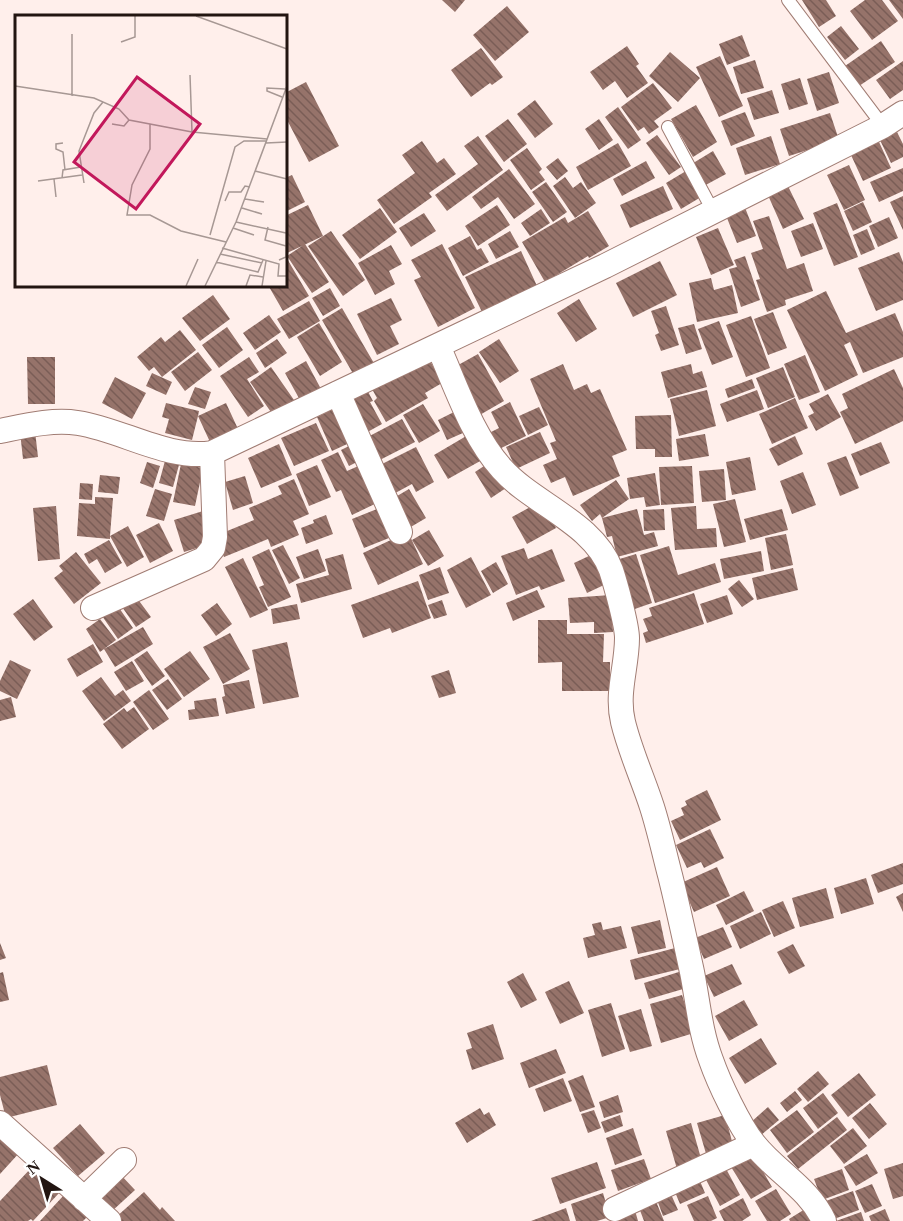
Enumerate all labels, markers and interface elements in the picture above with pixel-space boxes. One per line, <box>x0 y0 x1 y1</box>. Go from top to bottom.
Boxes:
inset map <box>15 15 286 286</box>
north arrow <box>12 1149 72 1209</box>
text: N <box>24 1157 43 1178</box>

